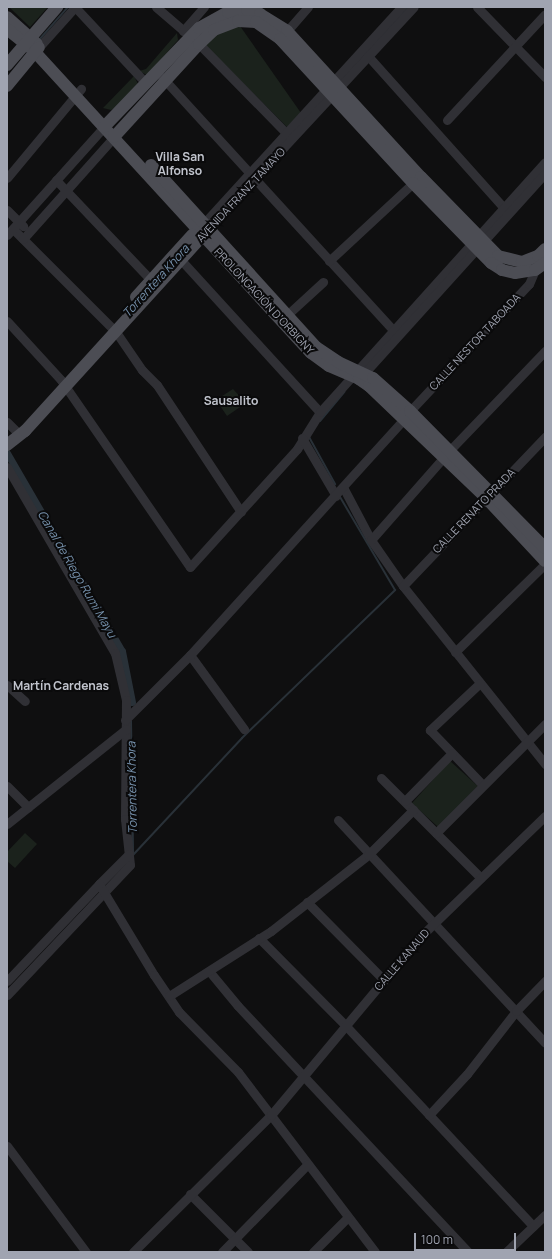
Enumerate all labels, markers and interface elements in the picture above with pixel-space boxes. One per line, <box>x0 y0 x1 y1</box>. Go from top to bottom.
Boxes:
street label: AVENIDA FRANZ TAMAYO <box>194 145 288 245</box>
district label: Villa San Alfonso <box>155 150 205 178</box>
water label: Torrentera Khora <box>120 242 192 320</box>
street label: PROLONGACIÓN D'ORBIGNY <box>211 245 317 357</box>
street label: CALLE NESTOR TABOADA <box>427 291 523 393</box>
district label: Sausalito <box>204 394 258 408</box>
street label: CALLE RENATO PRADA <box>430 466 518 556</box>
water label: Canal de Riego Rumi Mayu <box>35 508 119 640</box>
district label: Martín Cardenas <box>13 679 109 693</box>
water label: Torrentera Khora <box>124 742 140 834</box>
street label: CALLE KANAUD <box>372 927 432 993</box>
scale bar <box>416 1225 518 1251</box>
text: 100 m <box>421 1231 453 1248</box>

